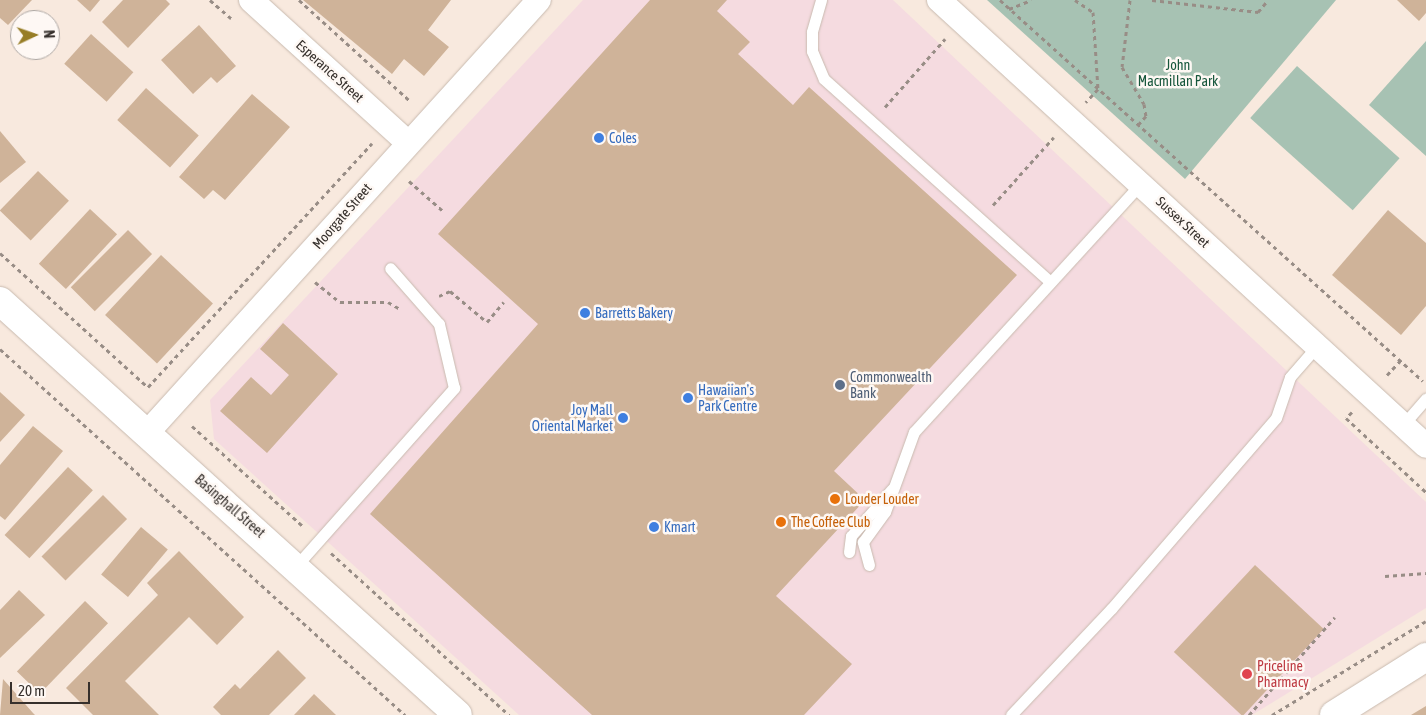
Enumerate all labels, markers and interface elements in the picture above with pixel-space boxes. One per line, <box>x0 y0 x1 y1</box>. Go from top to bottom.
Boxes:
north arrow <box>10 10 60 60</box>
text: N <box>41 30 57 39</box>
street label: Esperance Street <box>293 36 367 106</box>
park label: John Macmillan Park <box>1138 57 1218 90</box>
place label: Coles <box>609 130 637 146</box>
marker: Coles <box>593 132 605 144</box>
street label: Moorgate Street <box>309 180 375 252</box>
street label: Sussex Street <box>1153 193 1213 251</box>
place label: Barretts Bakery <box>595 305 673 321</box>
marker: Barretts Bakery <box>579 307 591 319</box>
place label: Commonwealth Bank <box>850 369 932 402</box>
marker: Commonwealth Bank <box>834 379 846 391</box>
place label: Hawaiian's Park Centre <box>698 382 757 414</box>
marker: Hawaiian's Park Centre <box>682 392 694 404</box>
place label: Joy Mall Oriental Market <box>532 402 613 434</box>
marker: Joy Mall Oriental Market <box>617 412 629 424</box>
street label: Basinghall Street <box>191 471 269 541</box>
place label: Louder Louder <box>845 491 919 507</box>
marker: Louder Louder <box>829 493 841 505</box>
place label: The Coffee Club <box>791 514 870 530</box>
marker: The Coffee Club <box>775 516 787 528</box>
place label: Kmart <box>664 519 695 535</box>
marker: Kmart <box>648 521 660 533</box>
place label: Priceline Pharmacy <box>1257 658 1309 690</box>
marker: Priceline Pharmacy <box>1241 668 1253 680</box>
scale bar <box>12 672 92 704</box>
text: 20 m <box>18 682 45 699</box>

